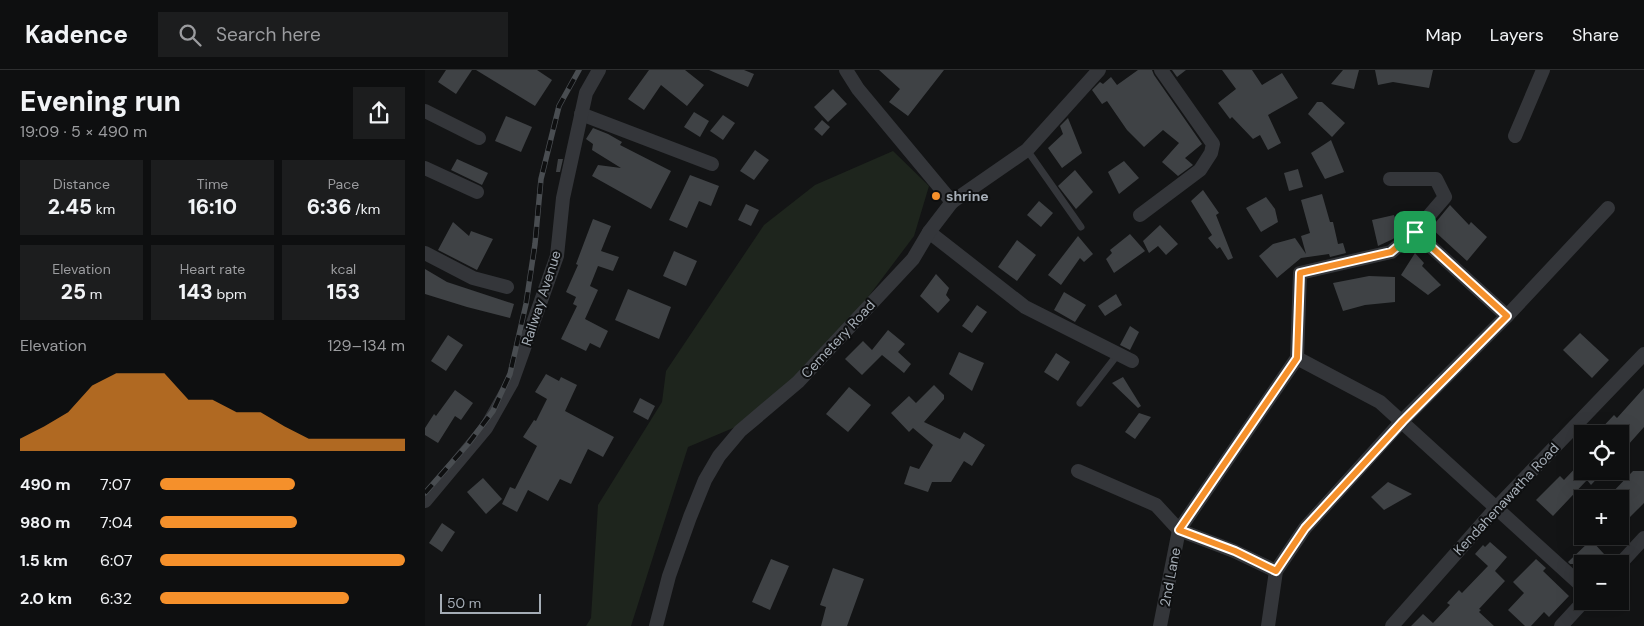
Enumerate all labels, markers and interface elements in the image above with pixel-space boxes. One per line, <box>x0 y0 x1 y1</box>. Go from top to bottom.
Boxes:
search box <box>158 12 508 57</box>
text: Kadence <box>25 19 128 50</box>
icon: search <box>176 21 204 49</box>
text: Search here <box>216 22 321 47</box>
text: Map <box>1426 23 1462 47</box>
text: Layers <box>1490 23 1544 47</box>
text: Share <box>1572 23 1619 47</box>
text: Evening run <box>20 83 181 120</box>
button: share <box>353 87 405 139</box>
text: 19:09 · 5 × 490 m <box>20 121 147 142</box>
text: Distance <box>53 175 110 193</box>
text: Time <box>197 175 228 193</box>
text: Pace <box>328 175 359 193</box>
place label: shrine <box>946 187 989 205</box>
marker: shrine <box>930 190 942 202</box>
text: 2.45 <box>48 193 92 221</box>
text: 16:10 <box>188 193 237 221</box>
text: 6:36 <box>307 193 352 221</box>
text: km <box>92 200 115 218</box>
text: /km <box>352 200 380 218</box>
pin <box>1394 211 1436 253</box>
icon: arrive <box>1401 218 1429 246</box>
street label: Railway Avenue <box>517 248 565 348</box>
text: Elevation <box>52 260 111 278</box>
text: Heart rate <box>180 260 245 278</box>
text: kcal <box>331 260 356 278</box>
text: 25 <box>61 278 86 306</box>
text: 143 <box>179 278 213 306</box>
text: 153 <box>327 278 360 306</box>
text: m <box>86 285 102 303</box>
text: bpm <box>213 285 246 303</box>
street label: Cemetery Road <box>797 296 879 382</box>
text: Elevation <box>20 335 87 356</box>
text: 129–134 m <box>328 335 405 356</box>
map controls <box>1574 425 1629 610</box>
button: locate <box>1574 425 1629 480</box>
street label: Kendahenawatha Road <box>1449 439 1563 559</box>
text: 490 m <box>20 474 71 495</box>
text: 7:07 <box>100 474 131 495</box>
button: + <box>1574 490 1629 545</box>
text: 980 m <box>20 512 70 533</box>
text: 7:04 <box>100 512 132 533</box>
street label: 2nd Lane <box>1155 546 1185 608</box>
text: 1.5 km <box>20 550 68 571</box>
text: 6:07 <box>100 550 133 571</box>
button: − <box>1574 555 1629 610</box>
text: 2.0 km <box>20 588 72 609</box>
text: 6:32 <box>100 588 132 609</box>
scale bar <box>440 591 541 614</box>
text: 50 m <box>447 594 481 612</box>

